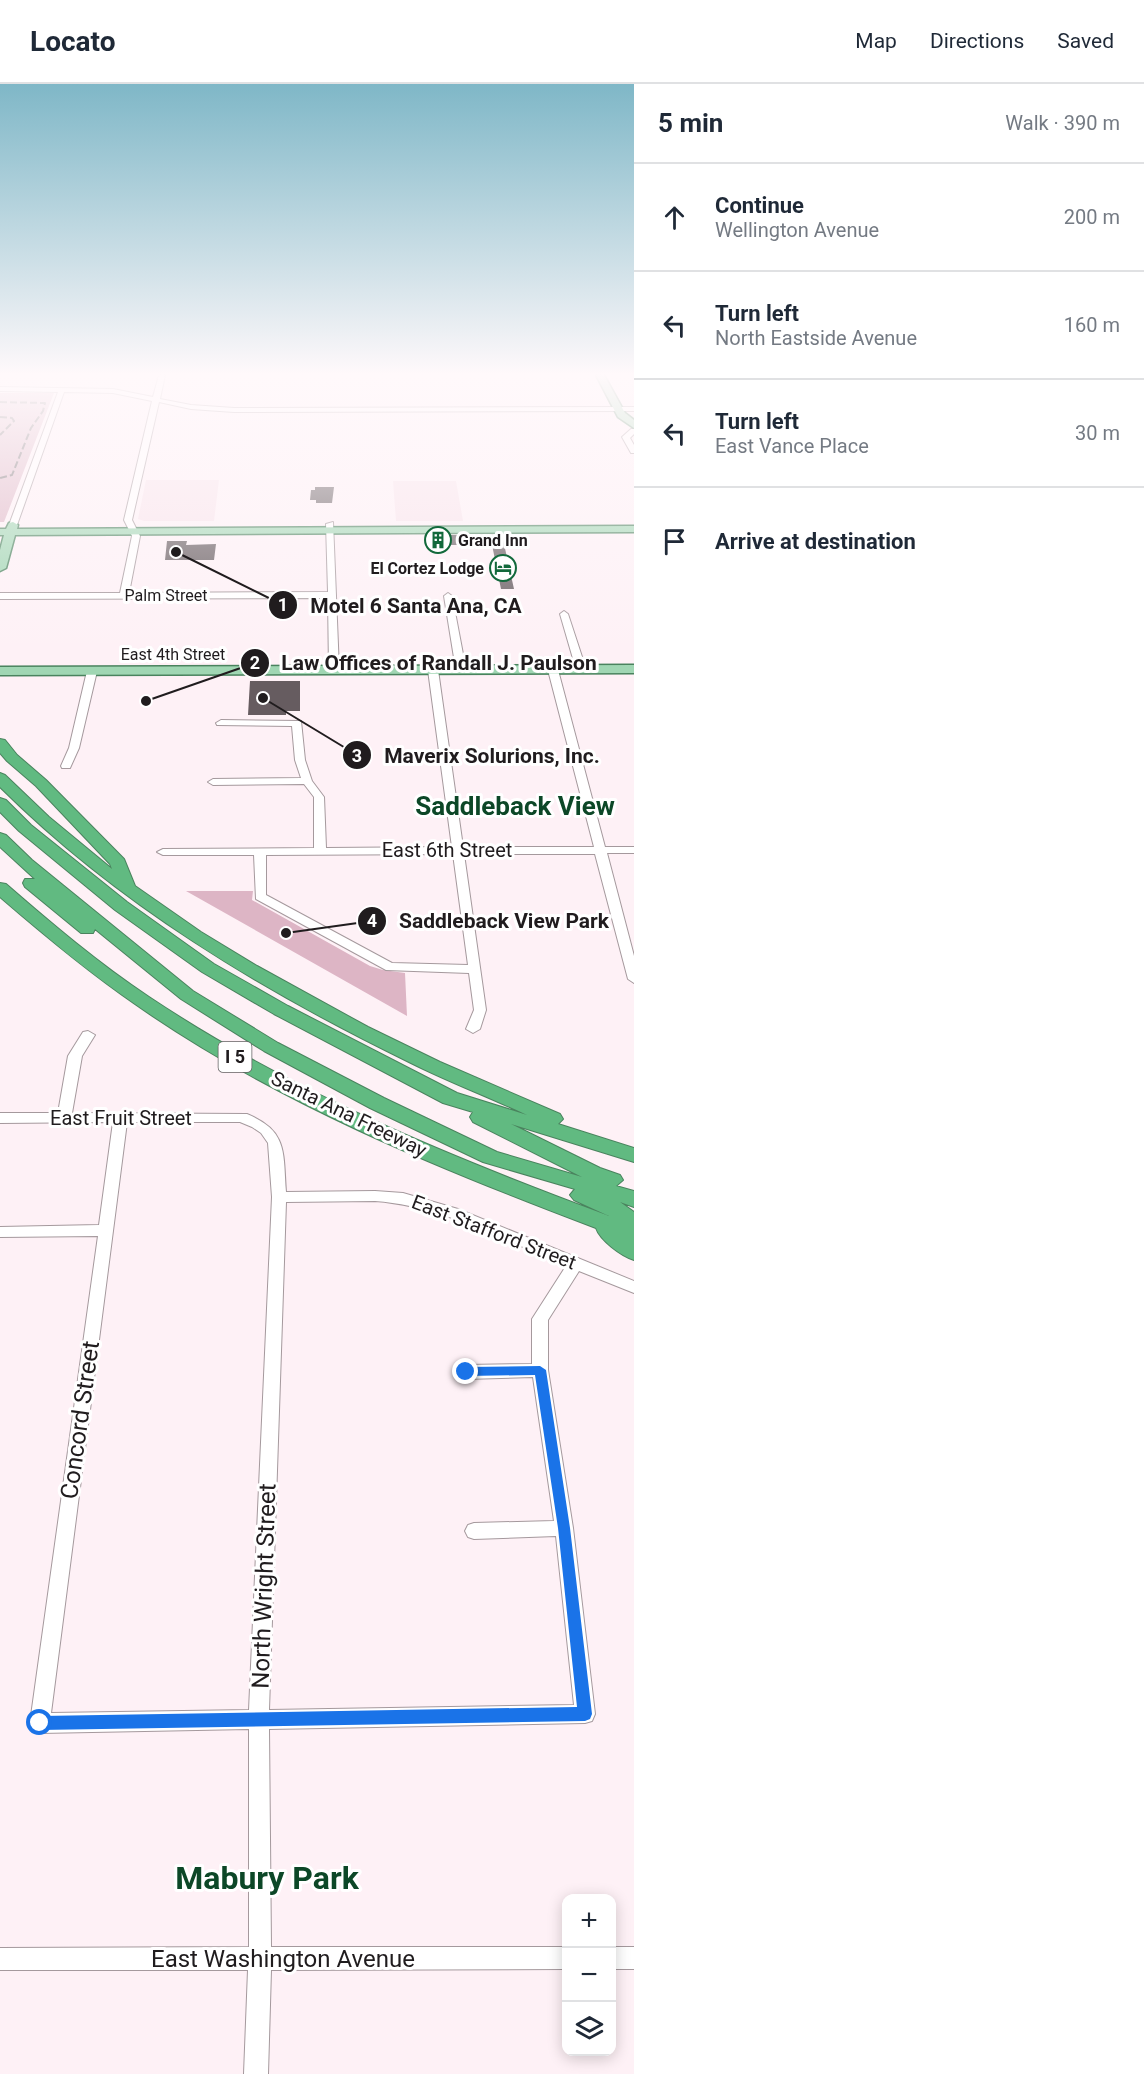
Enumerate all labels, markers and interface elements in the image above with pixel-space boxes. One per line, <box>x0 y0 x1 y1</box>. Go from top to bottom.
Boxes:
text: Locato <box>30 25 115 58</box>
text: Map <box>855 29 897 53</box>
text: Directions <box>930 29 1024 53</box>
text: Saved <box>1057 29 1114 53</box>
text: 5 min <box>658 108 723 138</box>
text: Walk · 390 m <box>1005 111 1120 135</box>
text: Continue <box>715 193 804 218</box>
icon: ahead <box>658 201 691 234</box>
text: 200 m <box>1064 205 1120 229</box>
text: Wellington Avenue <box>715 218 879 242</box>
text: Turn left <box>715 301 799 326</box>
icon: left <box>658 309 691 342</box>
text: 160 m <box>1064 313 1120 337</box>
text: North Eastside Avenue <box>715 326 917 350</box>
text: Turn left <box>715 409 799 434</box>
icon: left <box>658 417 691 450</box>
text: 30 m <box>1075 421 1120 445</box>
text: East Vance Place <box>715 434 869 458</box>
building icon: Grand Inn <box>423 525 453 555</box>
icon: arrive <box>658 525 691 558</box>
text: Arrive at destination <box>715 529 916 554</box>
place label: Grand Inn <box>458 531 528 550</box>
hotel icon: El Cortez Lodge <box>488 553 518 583</box>
place label: El Cortez Lodge <box>370 559 484 578</box>
street label: Palm Street <box>125 586 207 605</box>
callout: Motel 6 Santa Ana, CA <box>268 586 533 625</box>
text: 1 <box>278 594 288 615</box>
text: Motel 6 Santa Ana, CA <box>310 594 523 618</box>
callout: Law Offices of Randall J. Paulson <box>240 643 609 682</box>
street label: East 4th Street <box>121 645 225 664</box>
text: Law Offices of Randall J. Paulson <box>281 651 597 675</box>
text: 2 <box>250 652 260 673</box>
callout: Maverix Solurions, Inc. <box>342 736 611 775</box>
text: Maverix Solurions, Inc. <box>384 744 600 768</box>
text: 3 <box>352 745 362 766</box>
district label: Saddleback View <box>415 791 615 821</box>
street label: East 6th Street <box>382 838 512 862</box>
callout: Saddleback View Park <box>357 901 621 940</box>
text: Saddleback View Park <box>399 909 610 933</box>
text: 4 <box>367 910 377 931</box>
road number: I 5 <box>218 1042 252 1072</box>
street label: Santa Ana Freeway <box>267 1066 431 1162</box>
street label: East Fruit Street <box>50 1106 192 1130</box>
street label: East Stafford Street <box>408 1190 580 1274</box>
street label: Concord Street <box>55 1339 105 1501</box>
route end <box>452 1358 478 1384</box>
street label: North Wright Street <box>246 1483 282 1689</box>
route start <box>26 1709 52 1735</box>
district label: Mabury Park <box>175 1859 360 1897</box>
map controls <box>562 1894 616 2056</box>
button: + <box>562 1894 616 1948</box>
street label: East Washington Avenue <box>151 1945 415 1973</box>
button: − <box>562 1948 616 2002</box>
button: layers <box>562 2002 616 2056</box>

